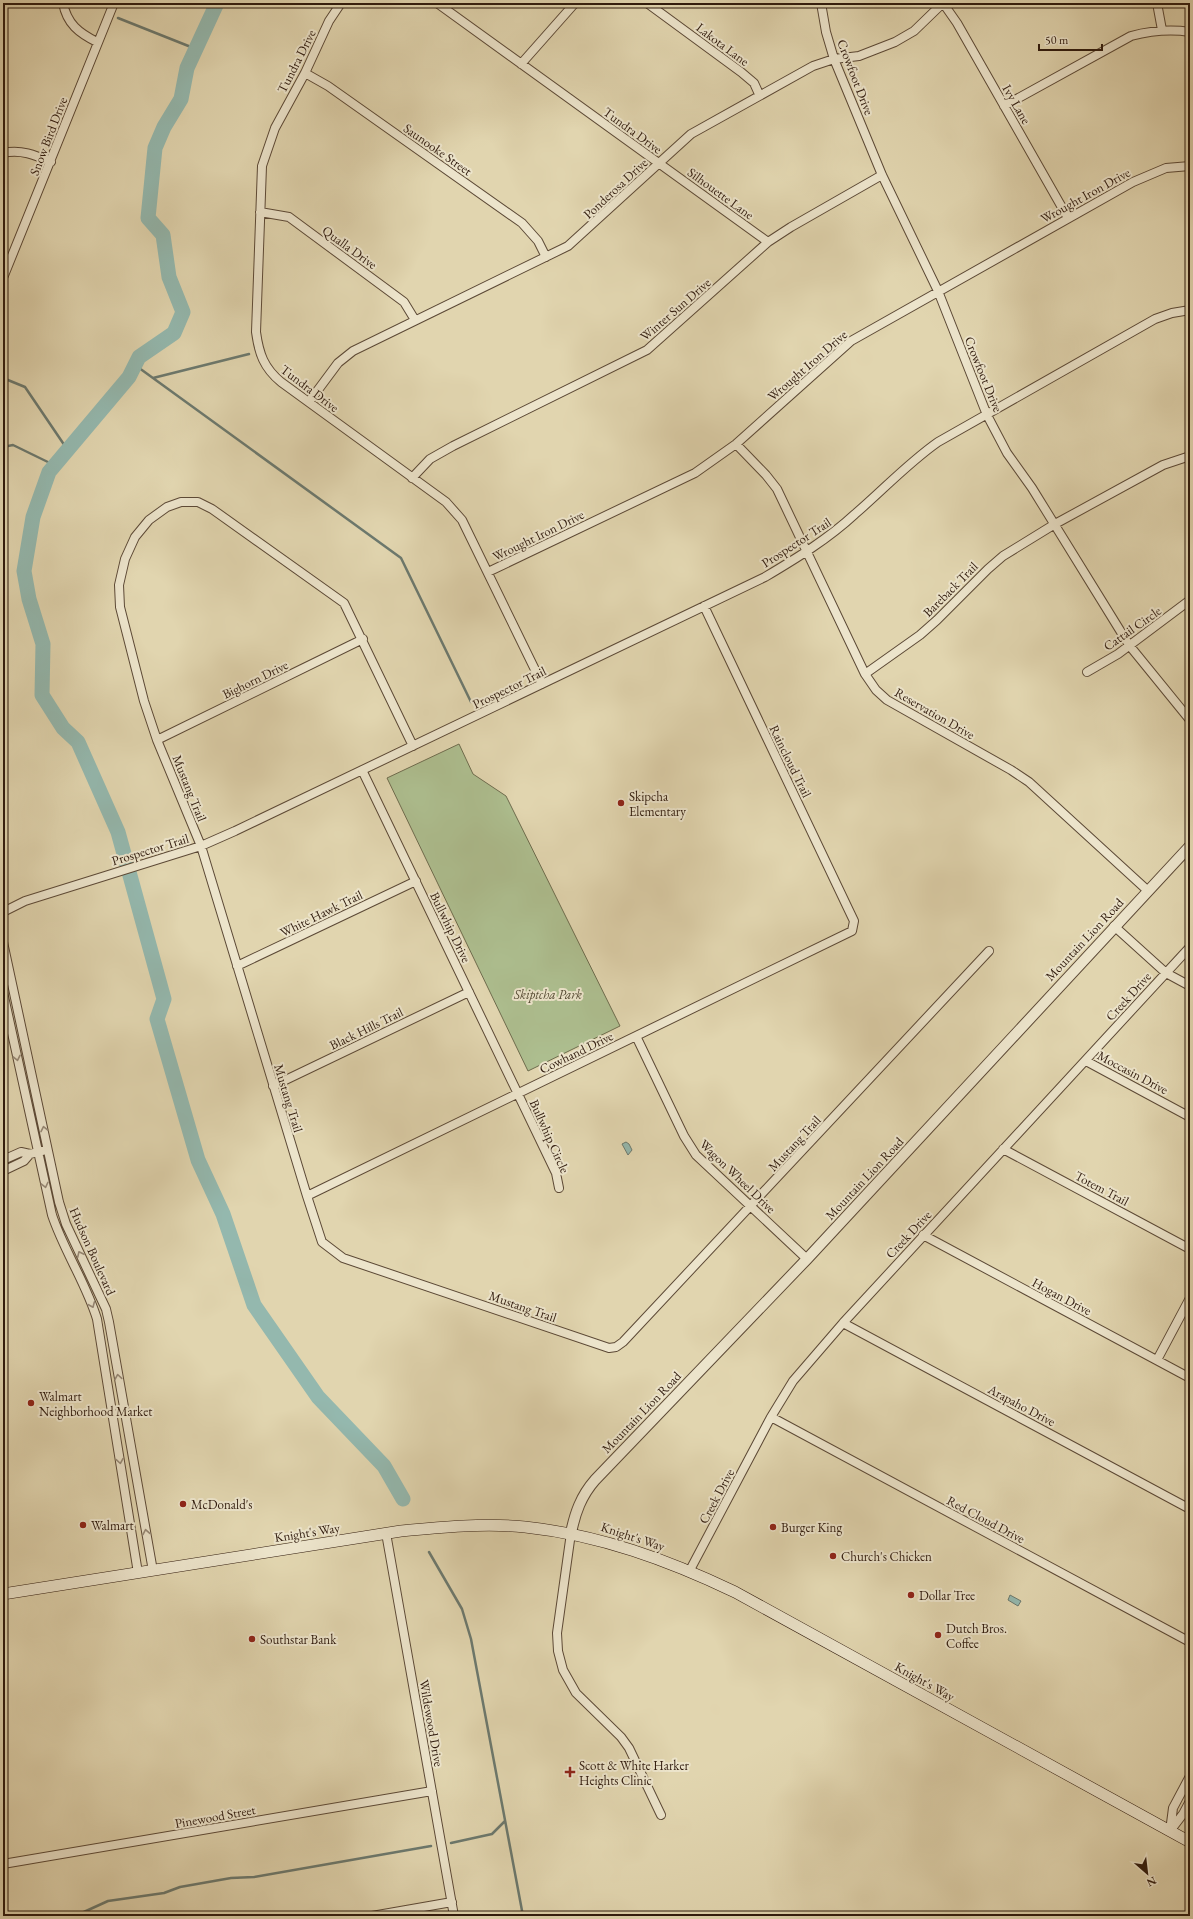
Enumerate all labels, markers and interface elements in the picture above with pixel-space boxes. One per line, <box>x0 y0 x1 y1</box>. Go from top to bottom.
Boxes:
street label: Lakota Lane <box>693 19 753 70</box>
scale bar <box>1039 26 1102 52</box>
street label: Tundra Drive <box>273 27 320 96</box>
text: 50 m <box>1045 32 1069 48</box>
street label: Crowfoot Drive <box>833 37 878 118</box>
street label: Ivy Lane <box>998 81 1035 127</box>
street label: Snow Bird Drive <box>26 94 71 178</box>
street label: Tundra Drive <box>600 103 666 158</box>
street label: Saunooke Street <box>400 120 475 179</box>
street label: Ponderosa Drive <box>580 154 651 223</box>
street label: Silhouette Lane <box>684 164 757 223</box>
street label: Wrought Iron Drive <box>1037 164 1133 227</box>
street label: Qualla Drive <box>319 222 380 273</box>
street label: Winter Sun Drive <box>637 274 714 345</box>
street label: Wrought Iron Drive <box>764 326 851 405</box>
street label: Crowfoot Drive <box>961 334 1006 414</box>
street label: Tundra Drive <box>277 361 342 416</box>
street label: Wrought Iron Drive <box>490 506 587 565</box>
street label: Prospector Trail <box>758 514 834 571</box>
street label: Bareback Trail <box>919 558 981 620</box>
street label: Cattail Circle <box>1100 602 1165 655</box>
street label: Bighorn Drive <box>220 656 291 703</box>
street label: Prospector Trail <box>470 662 549 713</box>
street label: Reservation Drive <box>892 684 978 743</box>
street label: Raincloud Trail <box>766 722 815 800</box>
street label: Mustang Trail <box>168 752 211 824</box>
place label: Skipcha Elementary <box>629 788 686 820</box>
marker: Skipcha Elementary <box>616 798 626 808</box>
street label: Prospector Trail <box>109 830 191 869</box>
street label: White Hawk Trail <box>277 886 365 941</box>
street label: Bullwhip Drive <box>426 889 475 965</box>
street label: Mountain Lion Road <box>1042 894 1127 984</box>
street label: Creek Drive <box>1102 968 1155 1024</box>
park label: Skiptcha Park <box>513 986 582 1003</box>
street label: Black Hills Trail <box>327 1003 406 1054</box>
street label: Cowhand Drive <box>537 1027 616 1078</box>
street label: Moccasin Drive <box>1094 1047 1171 1098</box>
one-way arrow <box>13 1055 21 1061</box>
street label: Mustang Trail <box>270 1062 307 1134</box>
street label: Bullwhip Circle <box>526 1097 573 1176</box>
street label: Mustang Trail <box>764 1112 825 1175</box>
one-way arrow <box>40 1126 48 1133</box>
street label: Mountain Lion Road <box>822 1133 907 1223</box>
street label: Wagon Wheel Drive <box>696 1136 779 1217</box>
street label: Totem Trail <box>1072 1167 1132 1210</box>
one-way arrow <box>40 1182 48 1188</box>
street label: Hudson Boulevard <box>66 1204 120 1298</box>
street label: Creek Drive <box>882 1207 935 1262</box>
one-way arrow <box>77 1250 85 1258</box>
street label: Hogan Drive <box>1029 1274 1094 1319</box>
street label: Mustang Trail <box>487 1287 559 1326</box>
one-way arrow <box>88 1302 96 1309</box>
street label: Mountain Lion Road <box>598 1368 685 1457</box>
one-way arrow <box>114 1374 123 1380</box>
street label: Arapaho Drive <box>984 1380 1058 1430</box>
place label: Walmart Neighborhood Market <box>39 1388 152 1420</box>
marker: Walmart Neighborhood Market <box>26 1398 36 1408</box>
one-way arrow <box>115 1457 124 1464</box>
street label: Creek Drive <box>695 1466 738 1527</box>
street label: Red Cloud Drive <box>944 1492 1028 1547</box>
place label: McDonald's <box>191 1496 253 1513</box>
marker: McDonald's <box>178 1499 188 1509</box>
place label: Walmart <box>91 1517 134 1534</box>
street label: Knight's Way <box>599 1518 667 1555</box>
street label: Knight's Way <box>273 1519 341 1546</box>
place label: Burger King <box>781 1519 842 1536</box>
marker: Walmart <box>78 1520 88 1530</box>
marker: Burger King <box>768 1522 778 1532</box>
one-way arrow <box>142 1529 151 1535</box>
place label: Church's Chicken <box>841 1548 932 1565</box>
marker: Church's Chicken <box>828 1551 838 1561</box>
place label: Dollar Tree <box>919 1587 975 1604</box>
marker: Dollar Tree <box>906 1590 916 1600</box>
place label: Dutch Bros. Coffee <box>946 1620 1007 1652</box>
marker: Dutch Bros. Coffee <box>933 1630 943 1640</box>
place label: Southstar Bank <box>260 1631 337 1648</box>
marker: Southstar Bank <box>247 1634 257 1644</box>
street label: Knight's Way <box>892 1658 958 1705</box>
street label: Wildewood Drive <box>415 1678 448 1768</box>
place label: Scott & White Harker Heights Clinic <box>579 1757 689 1789</box>
marker: Scott & White Harker Heights Clinic <box>564 1766 576 1778</box>
street label: Pinewood Street <box>173 1801 257 1832</box>
north arrow <box>1127 1853 1167 1893</box>
text: N <box>1144 1874 1159 1890</box>

